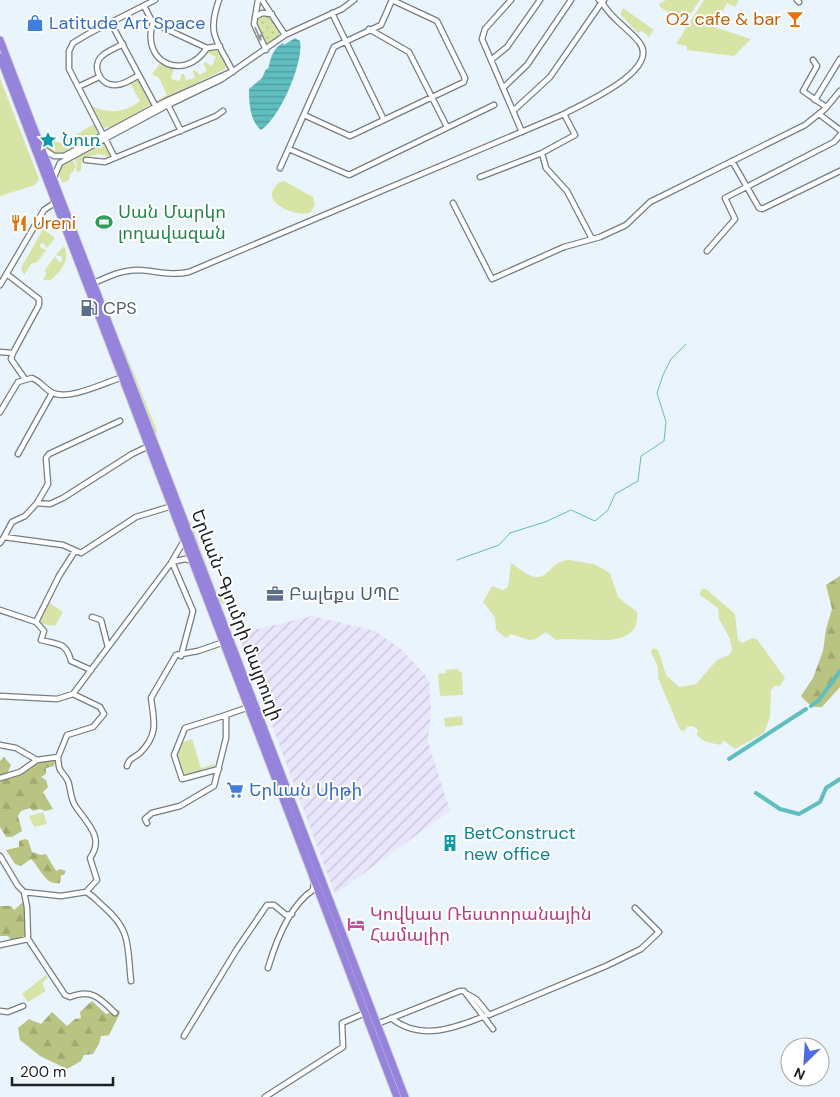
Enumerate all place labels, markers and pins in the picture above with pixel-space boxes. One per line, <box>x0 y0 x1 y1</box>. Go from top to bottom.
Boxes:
place label: O2 cafe & bar <box>666 7 781 31</box>
bar icon: O2 cafe & bar <box>785 9 805 29</box>
place label: Latitude Art Space <box>49 11 206 35</box>
shop icon: Latitude Art Space <box>25 13 45 33</box>
place label: Նուռ <box>62 128 101 152</box>
place icon: Նուռ <box>38 130 58 150</box>
place label: Սան Մարկո լողավազան <box>118 200 226 245</box>
place label: Ureni <box>33 211 76 235</box>
sports icon: Սան Մարկո լողավազան <box>94 212 114 232</box>
restaurant icon: Ureni <box>9 213 29 233</box>
place label: CPS <box>103 296 137 320</box>
fuel station icon: CPS <box>79 298 99 318</box>
place label: Բալեքս ՍՊԸ <box>289 582 400 606</box>
office icon: Բալեքս ՍՊԸ <box>265 584 285 604</box>
place label: Երևան Սիթի <box>249 778 362 802</box>
supermarket icon: Երևան Սիթի <box>225 780 245 800</box>
place label: BetConstruct new office <box>464 821 576 866</box>
building icon: BetConstruct new office <box>440 833 460 853</box>
place label: Կովկաս Ռեստորանային Համալիր <box>370 902 592 947</box>
hotel icon: Կովկաս Ռեստորանային Համալիր <box>346 914 366 934</box>

